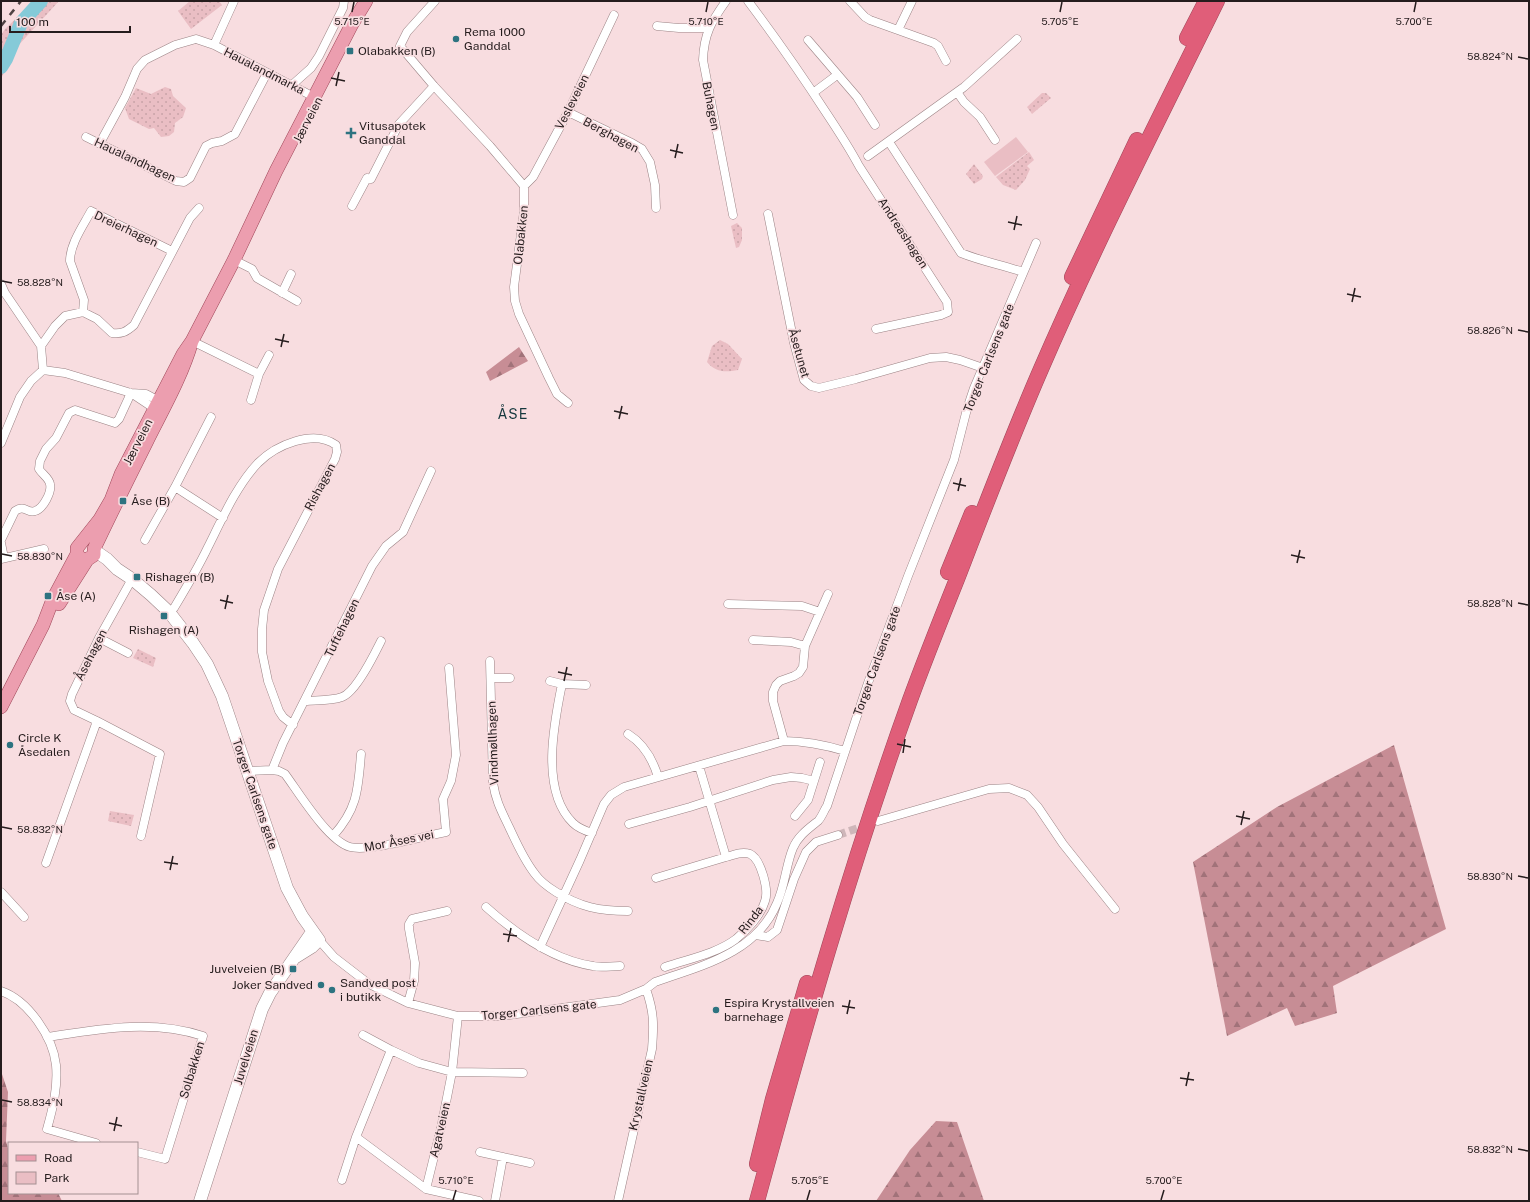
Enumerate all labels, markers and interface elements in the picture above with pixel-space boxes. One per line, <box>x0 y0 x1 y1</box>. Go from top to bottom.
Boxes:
scale bar <box>10 8 130 34</box>
text: 100 m <box>16 15 49 29</box>
text: 5.715°E <box>334 15 370 27</box>
text: 5.710°E <box>688 15 724 27</box>
text: 5.705°E <box>1041 15 1079 27</box>
text: 5.700°E <box>1396 15 1432 27</box>
place label: Rema 1000 Ganddal <box>464 25 525 53</box>
marker: Rema 1000 Ganddal <box>451 34 461 44</box>
place label: Olabakken (B) <box>358 44 436 58</box>
street label: Haualandmarka <box>221 45 307 97</box>
marker: Olabakken (B) <box>345 46 355 56</box>
text: 58.824°N <box>1467 50 1513 62</box>
street label: Vesleveien <box>552 72 592 132</box>
street label: Buhagen <box>699 80 723 132</box>
street label: Jærveien <box>290 95 326 145</box>
street label: Berghagen <box>581 114 641 156</box>
place label: Vitusapotek Ganddal <box>359 119 426 147</box>
marker: Vitusapotek Ganddal <box>346 128 356 138</box>
street label: Haualandhagen <box>92 135 178 185</box>
street label: Andreashagen <box>875 195 931 271</box>
street label: Olabakken <box>511 205 531 265</box>
street label: Dreierhagen <box>92 208 160 250</box>
text: 58.828°N <box>17 276 63 288</box>
street label: Torger Carlsens gate <box>961 301 1017 414</box>
text: 58.826°N <box>1467 324 1513 336</box>
street label: Åsetunet <box>785 327 813 380</box>
district label: ÅSE <box>498 404 528 422</box>
street label: Jærveien <box>120 417 156 467</box>
street label: Rishagen <box>302 461 338 513</box>
place label: Åse (B) <box>131 494 170 508</box>
marker: Åse (B) <box>118 496 128 506</box>
text: 58.830°N <box>17 550 63 562</box>
place label: Rishagen (B) <box>145 570 215 584</box>
marker: Rishagen (B) <box>132 572 142 582</box>
place label: Åse (A) <box>56 589 96 603</box>
marker: Åse (A) <box>43 591 53 601</box>
street label: Tuftehagen <box>322 596 362 660</box>
text: 58.828°N <box>1467 597 1513 609</box>
street label: Torger Carlsens gate <box>851 604 903 718</box>
marker: Rishagen (A) <box>159 611 169 621</box>
place label: Rishagen (A) <box>129 623 199 637</box>
street label: Åsehagen <box>72 627 110 683</box>
street label: Vindmøllhagen <box>485 701 501 785</box>
place label: Circle K Åsedalen <box>18 731 70 759</box>
street label: Torger Carlsens gate <box>230 737 281 851</box>
marker: Circle K Åsedalen <box>5 740 15 750</box>
text: 58.832°N <box>17 823 63 835</box>
street label: Mor Åses vei <box>363 827 435 855</box>
text: 58.830°N <box>1467 870 1513 882</box>
street label: Rinda <box>736 903 766 937</box>
place label: Juvelveien (B) <box>210 962 285 976</box>
marker: Juvelveien (B) <box>288 964 298 974</box>
place label: Sandved post i butikk <box>340 976 416 1004</box>
place label: Joker Sandved <box>232 978 313 992</box>
marker: Joker Sandved <box>316 980 326 990</box>
marker: Sandved post i butikk <box>327 985 337 995</box>
place label: Espira Krystallveien barnehage <box>724 996 835 1024</box>
street label: Torger Carlsens gate <box>481 997 598 1023</box>
marker: Espira Krystallveien barnehage <box>711 1005 721 1015</box>
street label: Juvelveien <box>231 1028 261 1086</box>
street label: Solbakken <box>177 1040 207 1100</box>
street label: Krystallveien <box>626 1058 656 1132</box>
text: 58.834°N <box>17 1096 63 1108</box>
street label: Agatveien <box>427 1101 453 1159</box>
legend <box>8 1142 138 1194</box>
text: 58.832°N <box>1467 1143 1513 1155</box>
text: Road <box>44 1151 72 1165</box>
text: Park <box>44 1171 70 1185</box>
text: 5.710°E <box>438 1174 474 1186</box>
text: 5.705°E <box>791 1174 829 1186</box>
text: 5.700°E <box>1146 1174 1182 1186</box>

